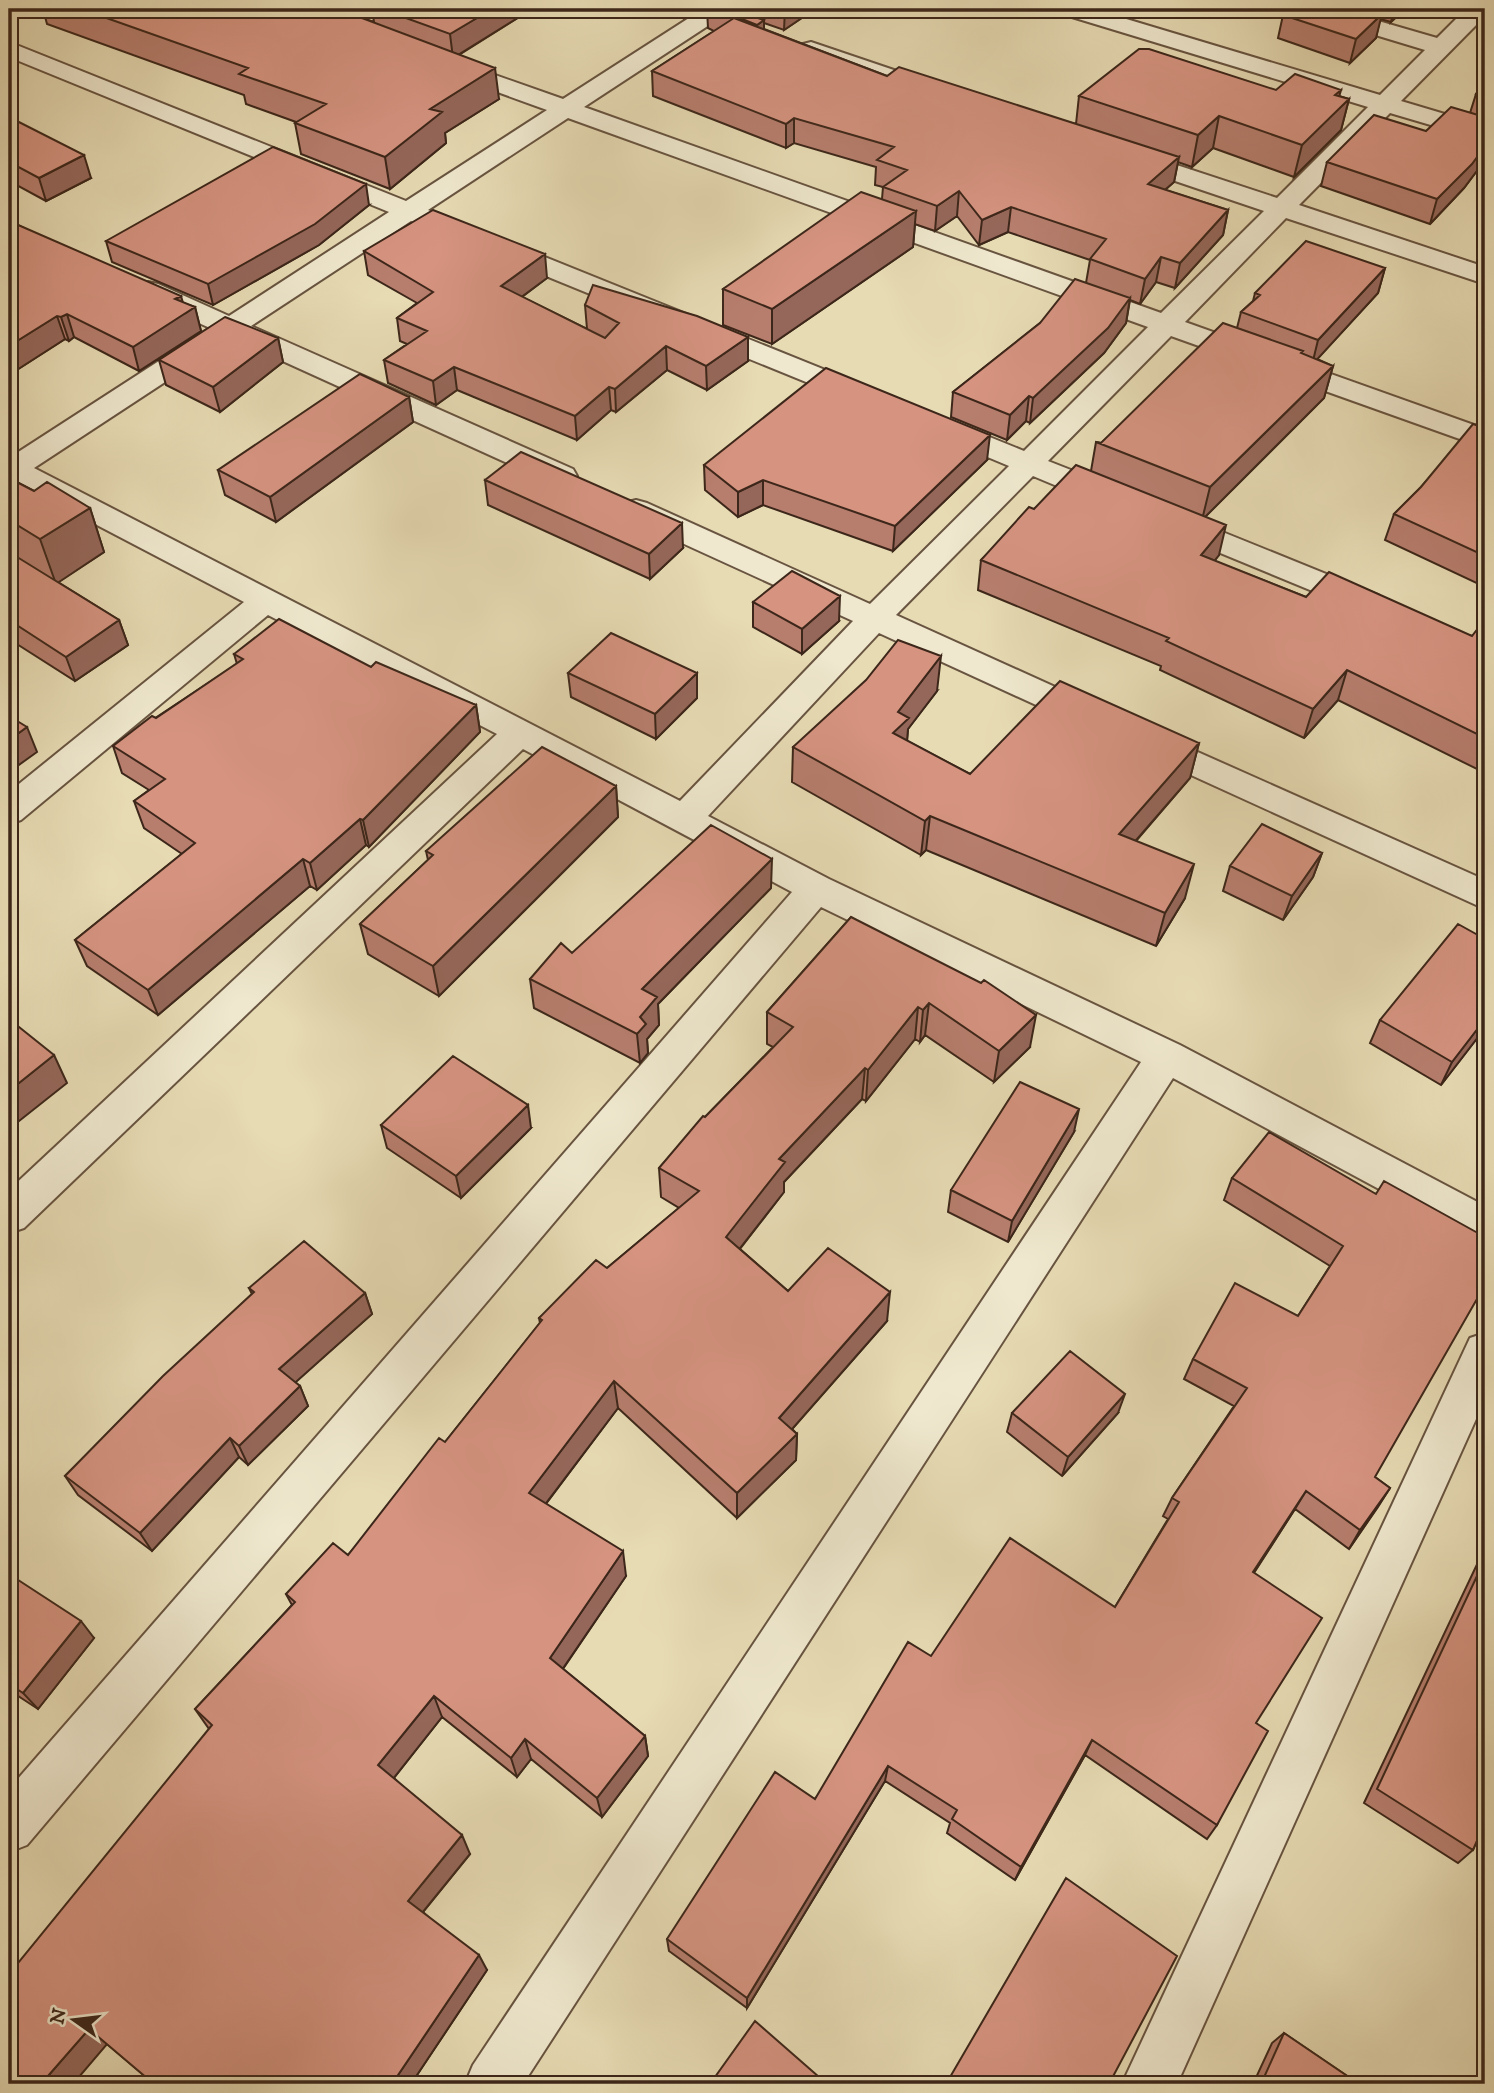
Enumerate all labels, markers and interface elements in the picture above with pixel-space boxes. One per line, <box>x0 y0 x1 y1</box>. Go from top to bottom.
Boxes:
north arrow <box>38 1984 108 2054</box>
text: N <box>46 2006 72 2027</box>

